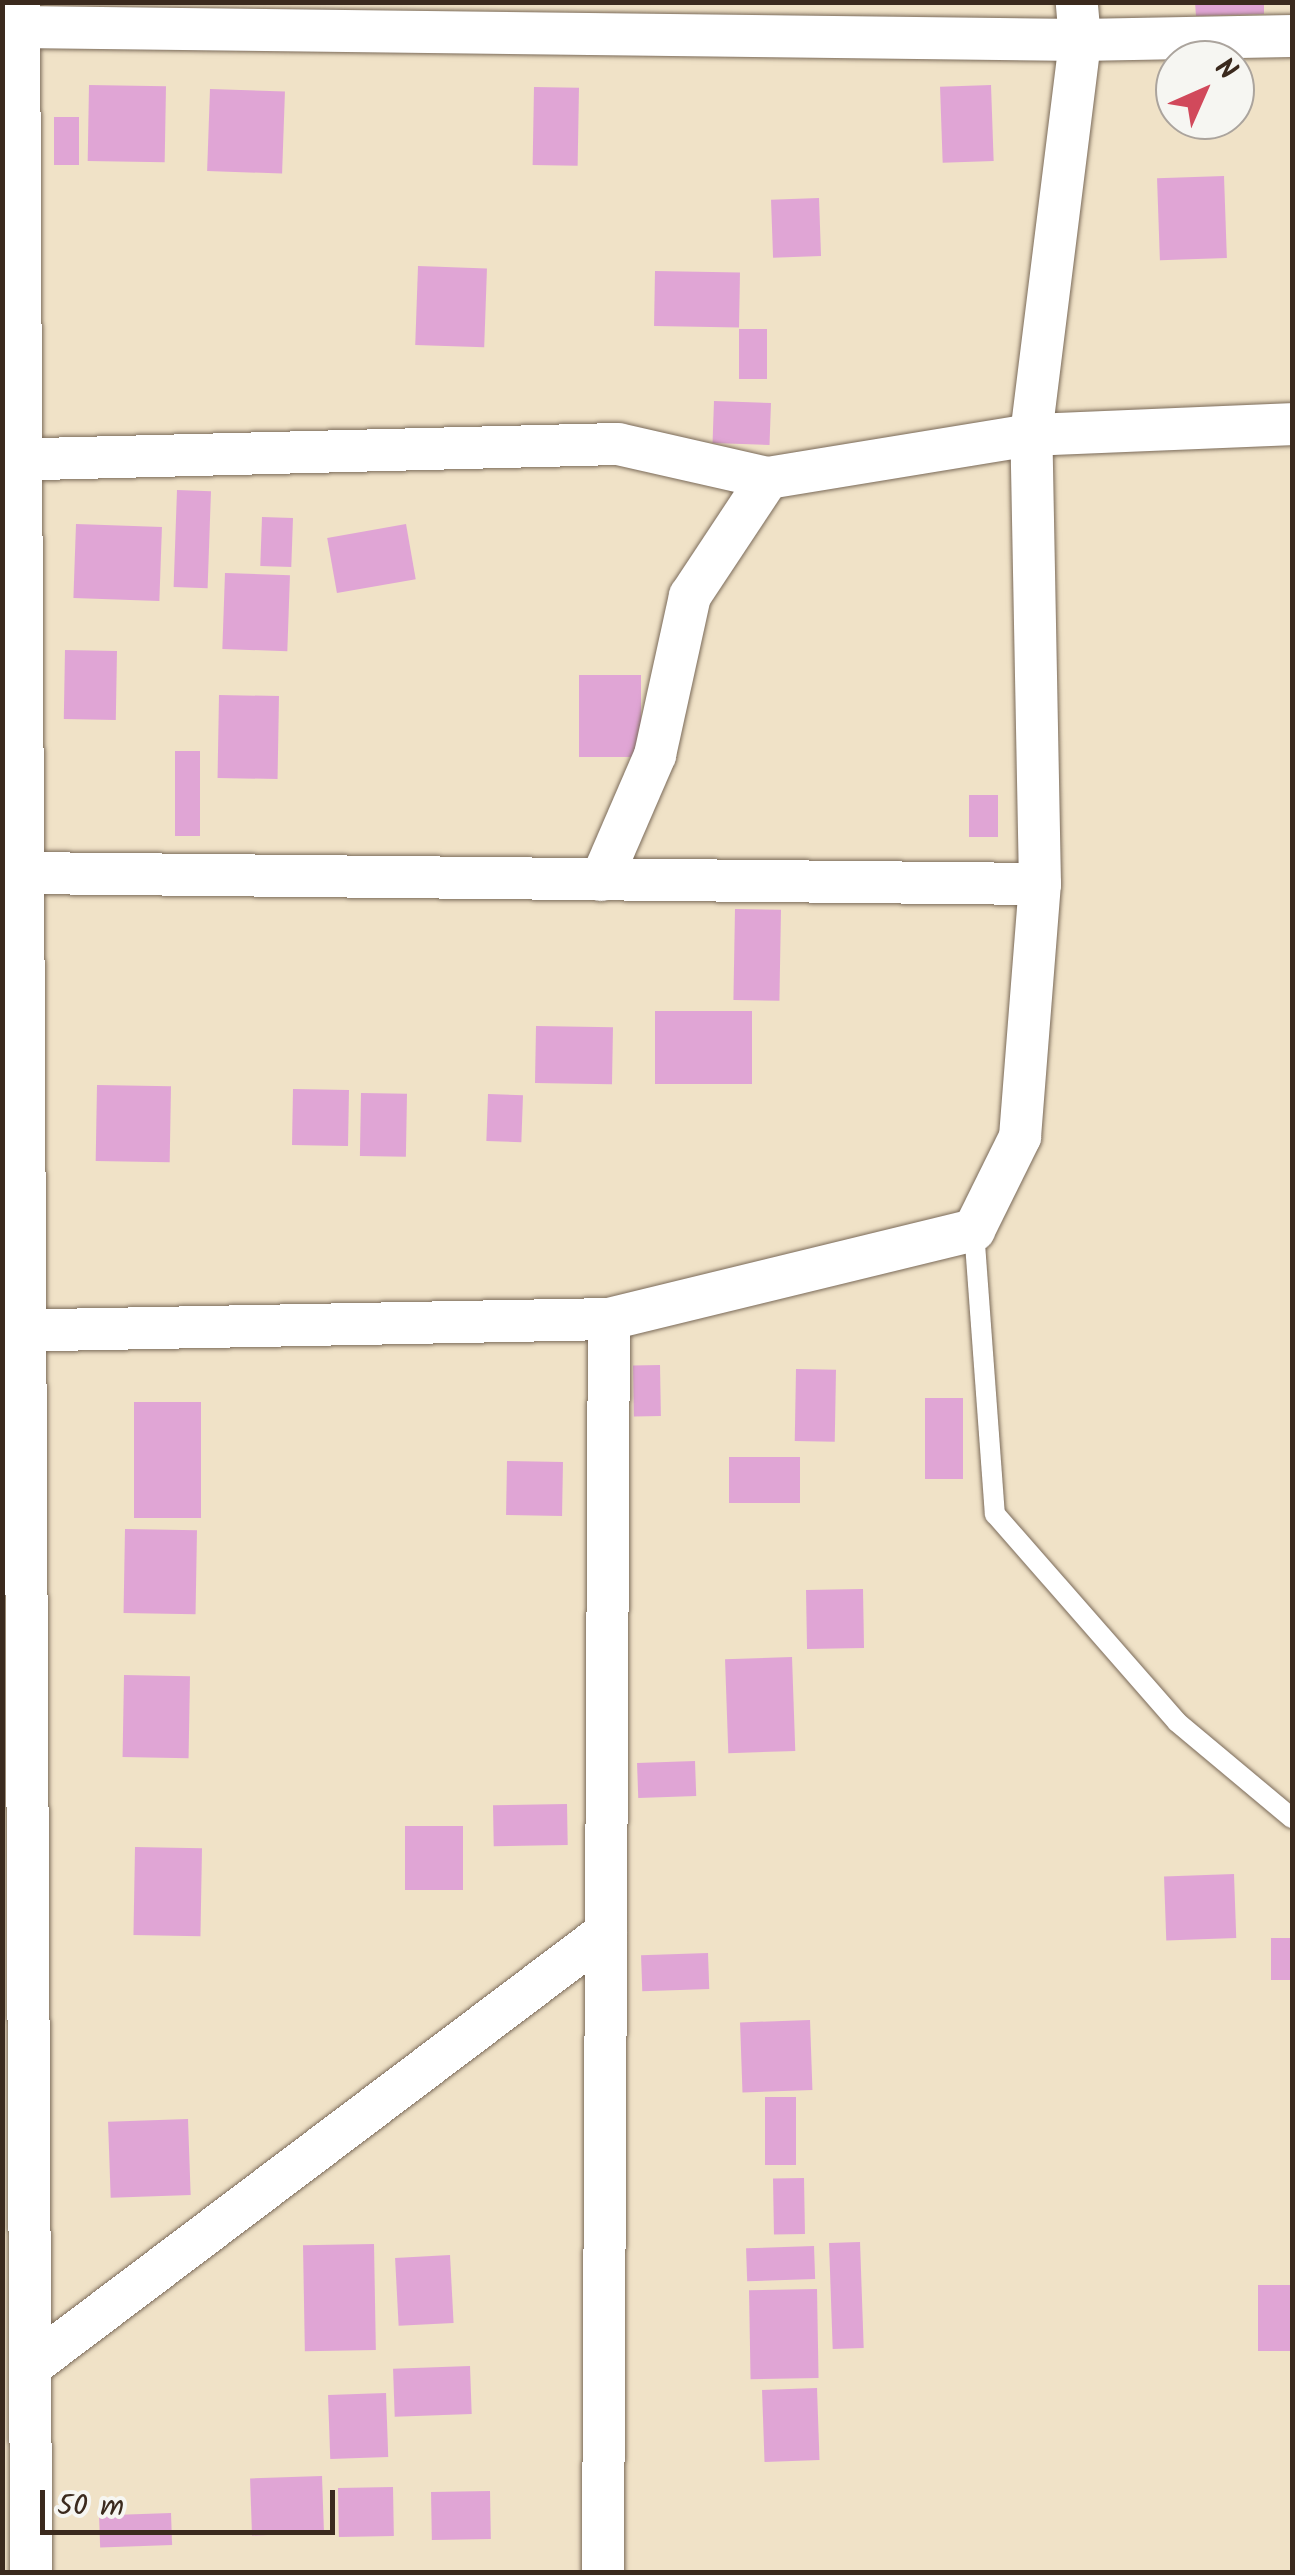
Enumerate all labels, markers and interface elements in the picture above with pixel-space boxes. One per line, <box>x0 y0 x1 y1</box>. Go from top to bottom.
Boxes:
north arrow <box>1155 40 1255 140</box>
text: N <box>1203 48 1247 92</box>
scale bar <box>45 2470 340 2532</box>
text: 50 m <box>57 2483 124 2531</box>

